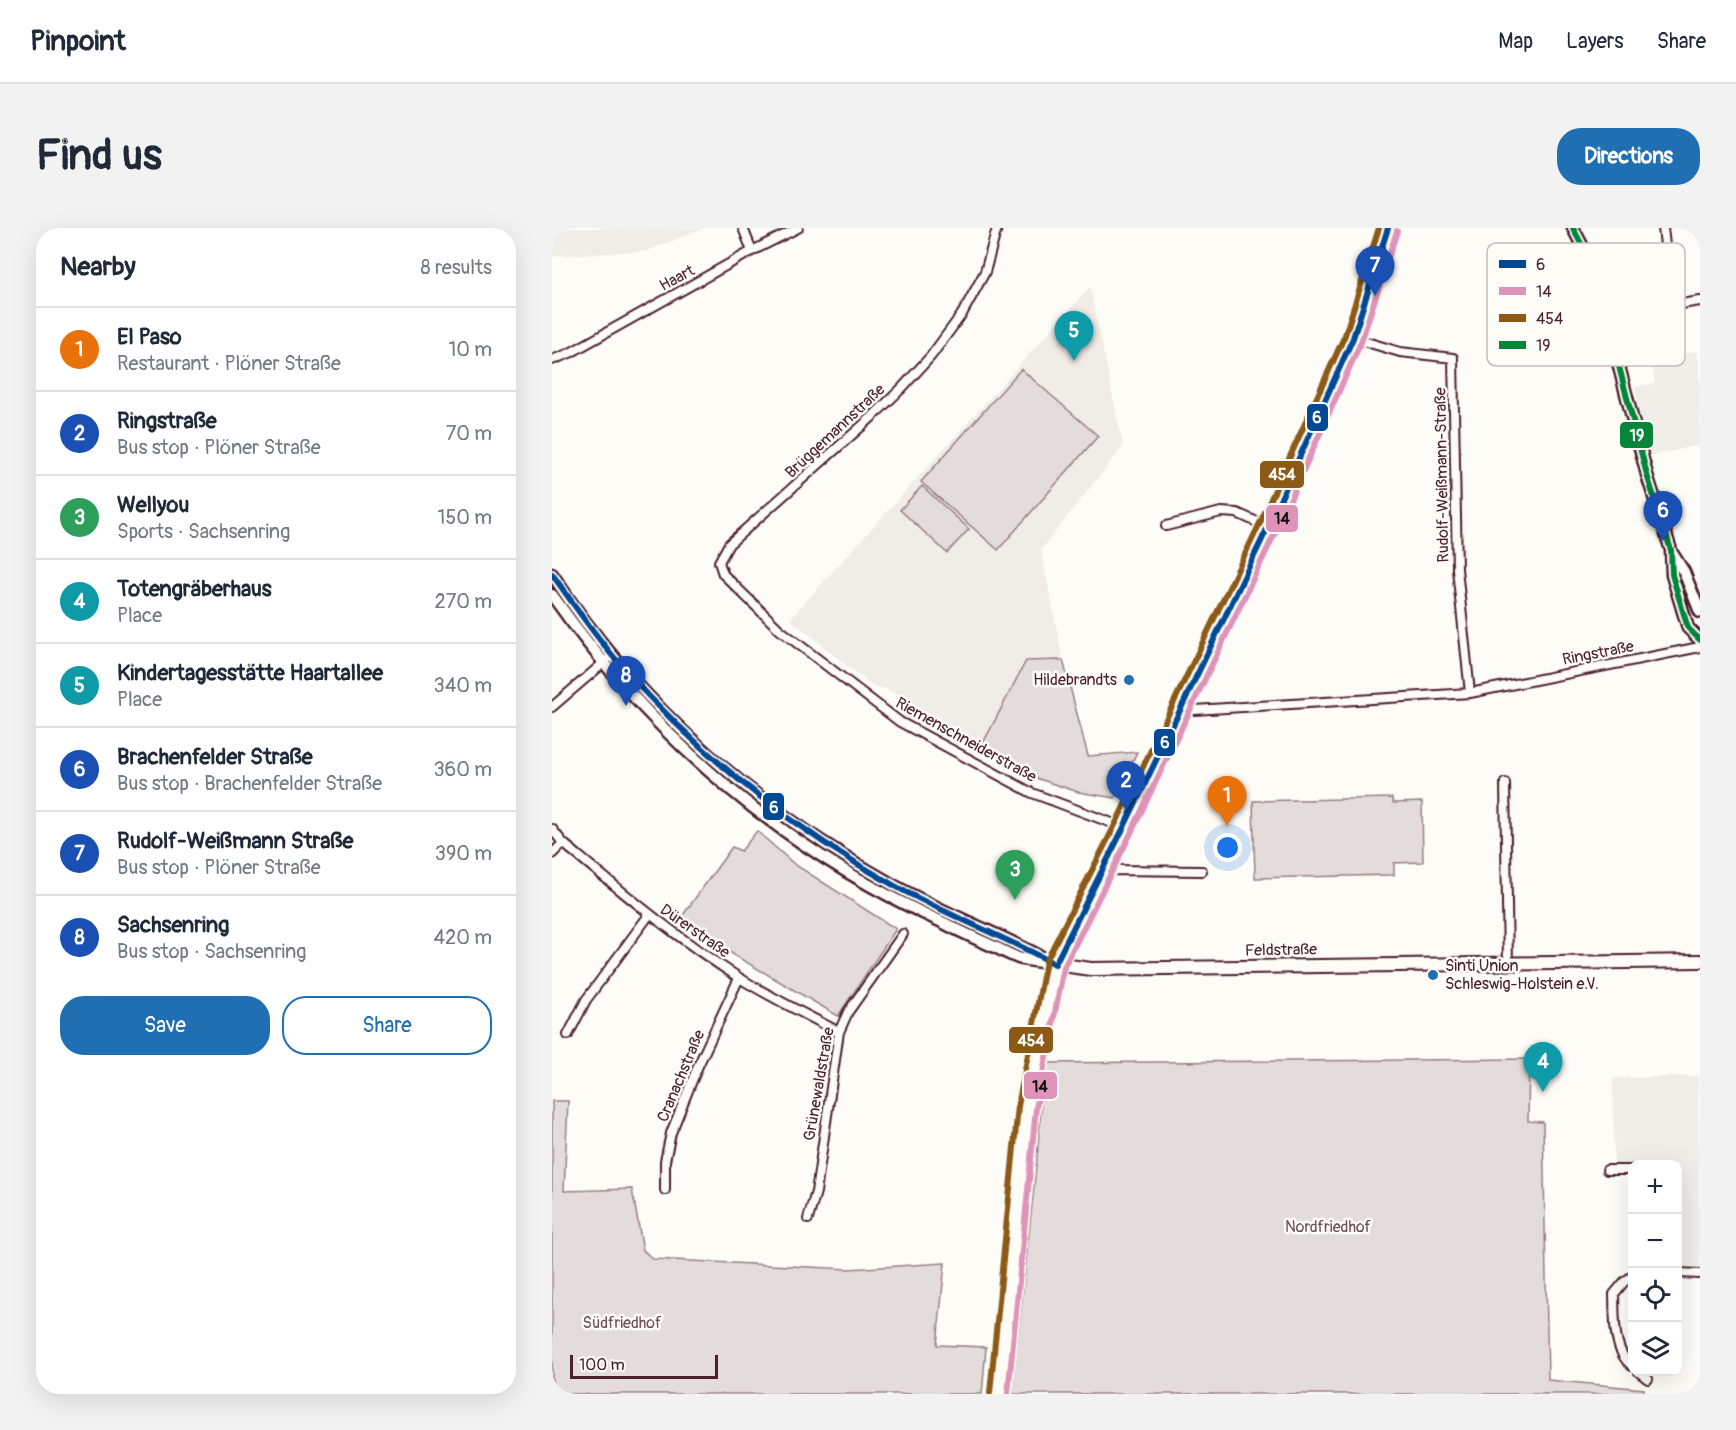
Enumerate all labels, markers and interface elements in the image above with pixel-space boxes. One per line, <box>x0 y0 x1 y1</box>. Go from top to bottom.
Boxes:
text: Pinpoint <box>30 24 126 59</box>
text: Map <box>1498 28 1533 55</box>
text: Layers <box>1566 28 1624 55</box>
text: Share <box>1657 28 1706 55</box>
button: Directions <box>1557 128 1700 185</box>
text: Find us <box>36 130 162 182</box>
legend <box>1487 243 1685 366</box>
pin: 7 <box>1356 247 1394 296</box>
text: Nearby <box>60 251 136 283</box>
text: 8 results <box>421 255 492 280</box>
text: 6 <box>1536 255 1545 275</box>
street label: Haart <box>656 260 699 296</box>
text: 14 <box>1536 282 1552 302</box>
text: 454 <box>1536 309 1563 329</box>
pin: 5 <box>1054 312 1094 361</box>
text: El Paso <box>117 323 182 351</box>
text: 19 <box>1536 336 1551 356</box>
text: 1 <box>76 337 83 362</box>
text: 10 m <box>448 337 492 362</box>
text: Restaurant · Plöner Straße <box>117 351 341 376</box>
street label: Brüggemannstraße <box>781 380 889 482</box>
street label: Rudolf-Weißmann-Straße <box>1430 387 1454 563</box>
line badge: 6 <box>1306 403 1329 432</box>
text: Ringstraße <box>117 407 217 435</box>
text: 6 <box>1312 408 1322 428</box>
text: 2 <box>74 421 85 446</box>
text: 70 m <box>446 421 492 446</box>
line badge: 19 <box>1619 421 1654 449</box>
text: 19 <box>1630 426 1644 446</box>
text: Bus stop · Plöner Straße <box>117 435 321 460</box>
line badge: 454 <box>1259 460 1305 489</box>
text: 454 <box>1268 465 1296 485</box>
text: Wellyou <box>117 491 189 519</box>
pin: 6 <box>1644 492 1682 541</box>
line badge: 14 <box>1265 504 1299 533</box>
text: 3 <box>74 505 85 530</box>
text: 150 m <box>438 505 492 530</box>
text: 14 <box>1274 509 1290 529</box>
text: Sports · Sachsenring <box>117 519 290 544</box>
text: Totengräberhaus <box>117 575 272 603</box>
text: 4 <box>74 589 85 614</box>
text: 270 m <box>434 589 492 614</box>
text: Place <box>117 603 162 628</box>
street label: Ringstraße <box>1561 636 1636 670</box>
pin: 8 <box>606 656 646 706</box>
text: Kindertagesstätte Haartallee <box>117 659 383 687</box>
place label: Hildebrandts <box>1033 670 1117 690</box>
text: 5 <box>74 673 85 698</box>
text: 340 m <box>433 673 492 698</box>
marker: Hildebrandts <box>1122 673 1136 687</box>
text: Place <box>117 687 162 712</box>
street label: Riemenschneiderstraße <box>892 693 1040 787</box>
line badge: 6 <box>1153 728 1176 757</box>
text: 6 <box>1160 733 1170 753</box>
text: Brachenfelder Straße <box>117 743 313 771</box>
text: 6 <box>74 757 85 782</box>
text: 360 m <box>433 757 492 782</box>
pin: 2 <box>1106 762 1146 811</box>
text: Bus stop · Brachenfelder Straße <box>117 771 382 796</box>
pin: 1 <box>1208 776 1246 826</box>
line badge: 6 <box>762 792 785 821</box>
text: 6 <box>769 798 779 818</box>
text: Rudolf-Weißmann Straße <box>117 827 353 855</box>
your location <box>1213 833 1242 862</box>
text: 7 <box>74 841 85 866</box>
text: 390 m <box>435 841 492 866</box>
pin: 3 <box>996 850 1034 900</box>
text: Bus stop · Plöner Straße <box>117 855 321 880</box>
street label: Dürerstraße <box>656 900 734 962</box>
text: Sachsenring <box>117 911 229 939</box>
text: 8 <box>74 925 85 950</box>
text: 420 m <box>433 925 492 950</box>
text: Bus stop · Sachsenring <box>117 939 306 964</box>
street label: Feldstraße <box>1245 939 1317 961</box>
place label: Sinti Union Schleswig-Holstein e.V. <box>1445 956 1599 994</box>
marker: Sinti Union Schleswig-Holstein e.V. <box>1426 968 1440 982</box>
button: Save <box>60 996 270 1055</box>
button: Share <box>282 996 492 1055</box>
street label: Grünewaldstraße <box>799 1026 839 1142</box>
line badge: 454 <box>1008 1026 1054 1054</box>
street label: Cranachstraße <box>653 1027 709 1125</box>
text: 454 <box>1017 1031 1045 1051</box>
pin: 4 <box>1524 1042 1562 1092</box>
line badge: 14 <box>1023 1071 1058 1100</box>
text: 14 <box>1032 1077 1048 1097</box>
map controls <box>1628 1160 1682 1376</box>
button: + <box>1628 1160 1682 1214</box>
button: − <box>1628 1214 1682 1268</box>
park label: Nordfriedhof <box>1285 1217 1372 1237</box>
button: locate <box>1628 1268 1682 1322</box>
park label: Südfriedhof <box>583 1313 662 1333</box>
button: layers <box>1628 1322 1682 1376</box>
scale bar <box>570 1352 718 1380</box>
text: 100 m <box>579 1355 625 1375</box>

